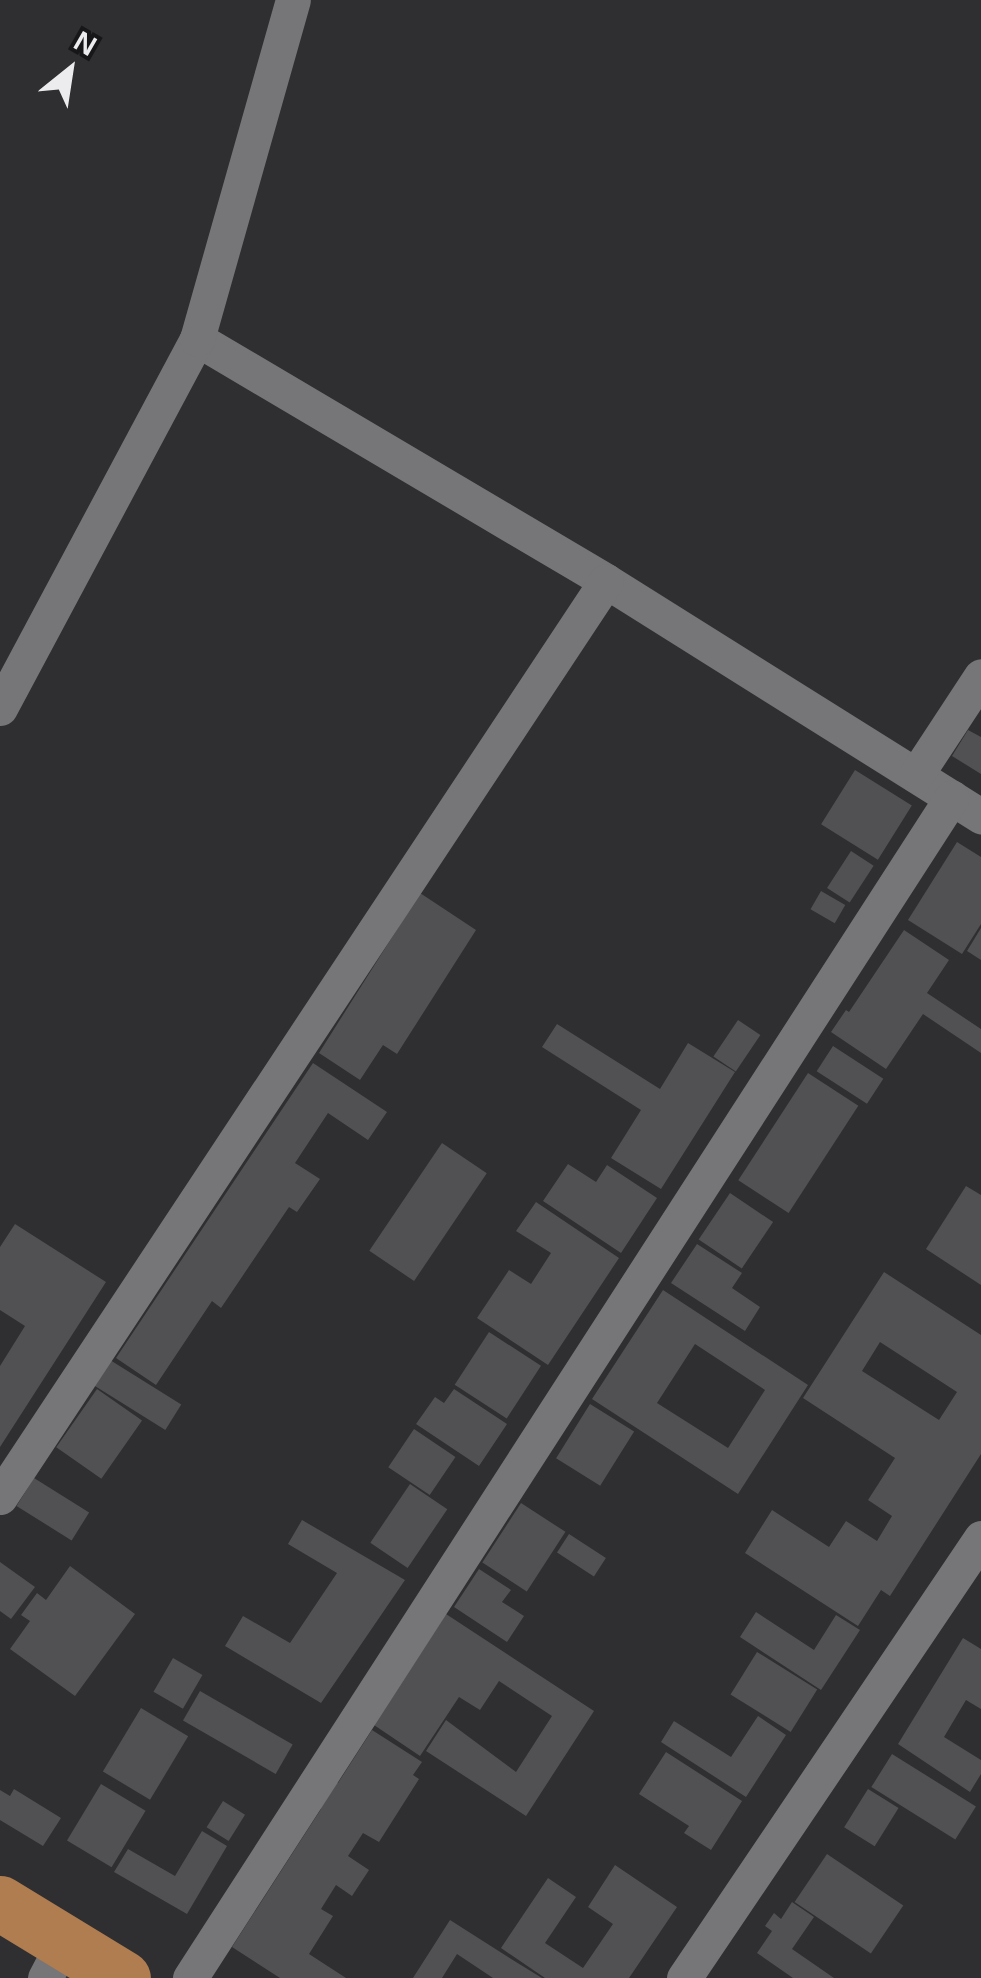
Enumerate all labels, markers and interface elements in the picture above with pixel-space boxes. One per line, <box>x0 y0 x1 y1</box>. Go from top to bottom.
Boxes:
north arrow <box>20 20 120 120</box>
text: N <box>69 25 102 62</box>

